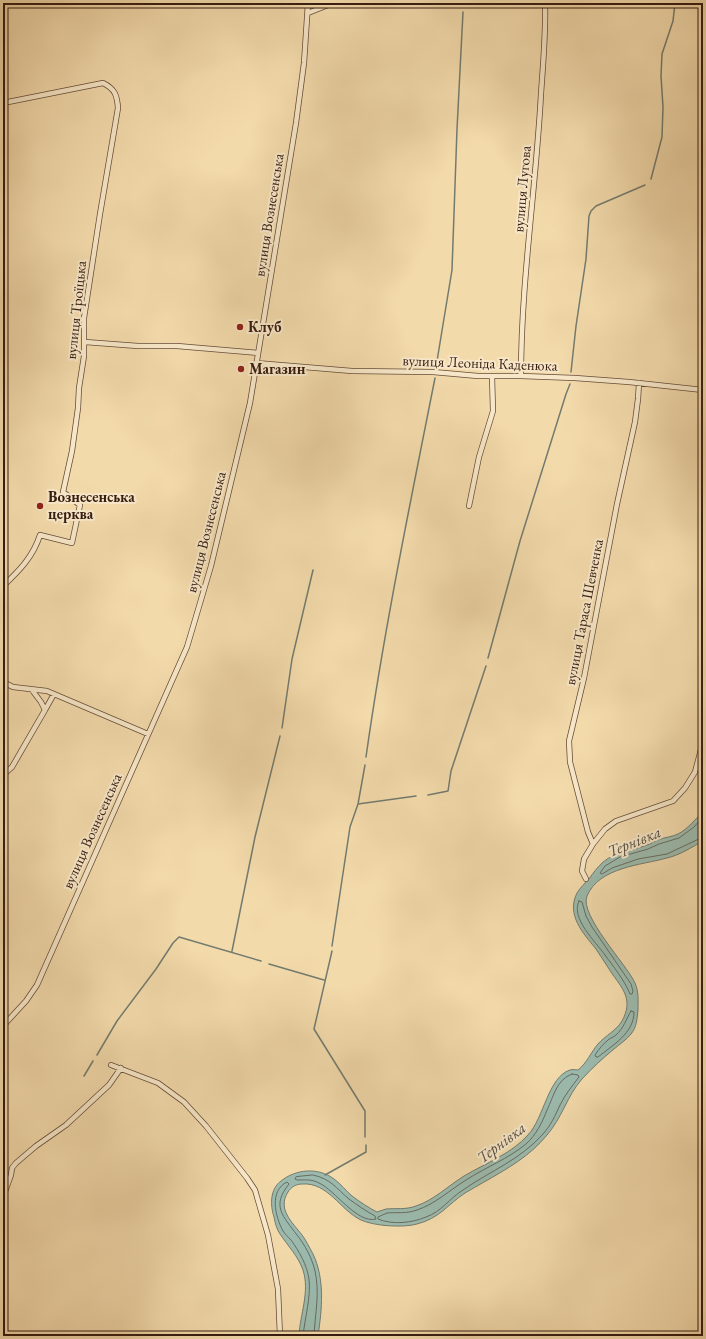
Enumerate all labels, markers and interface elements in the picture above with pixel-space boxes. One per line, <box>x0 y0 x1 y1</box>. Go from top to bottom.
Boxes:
street label: вулиця Лугова <box>508 145 535 233</box>
street label: вулиця Вознесенська <box>249 152 288 278</box>
street label: вулиця Троїцька <box>61 260 90 360</box>
place label: Клуб <box>248 317 282 336</box>
marker: Клуб <box>235 322 245 332</box>
street label: вулиця Леоніда Каденюка <box>402 350 558 375</box>
place label: Магазин <box>249 359 306 378</box>
marker: Магазин <box>236 364 246 374</box>
street label: вулиця Вознесенська <box>181 469 230 594</box>
place label: Вознесенська церква <box>48 487 135 523</box>
marker: Вознесенська церква <box>35 501 45 511</box>
street label: вулиця Тараса Шевченка <box>560 537 607 687</box>
street label: вулиця Вознесенська <box>58 770 125 891</box>
water label: Тернівка <box>604 821 664 862</box>
water label: Тернівка <box>473 1117 530 1168</box>

